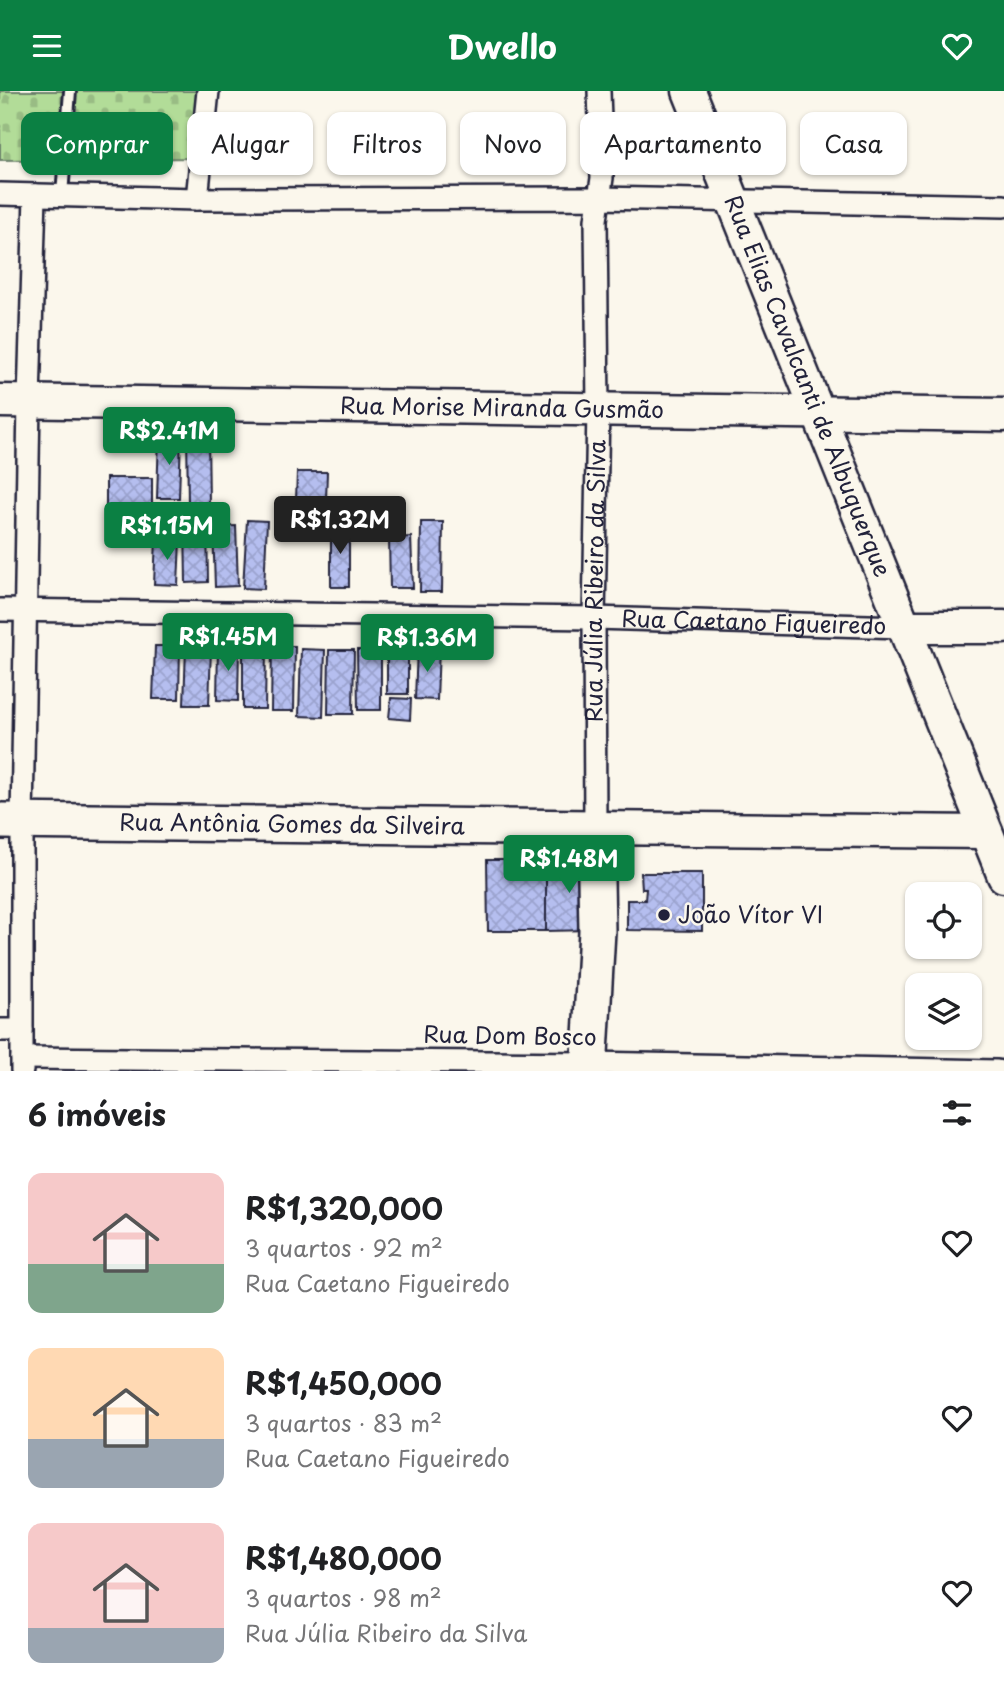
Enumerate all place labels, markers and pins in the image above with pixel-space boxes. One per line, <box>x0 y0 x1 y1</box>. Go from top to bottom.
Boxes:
pin: R$2.41M <box>104 407 234 467</box>
pin: R$1.32M <box>275 497 405 556</box>
pin: R$1.15M <box>102 503 232 562</box>
pin: R$1.45M <box>163 613 293 673</box>
pin: R$1.36M <box>362 615 492 674</box>
pin: R$1.48M <box>504 835 634 895</box>
place label: João Vítor VI <box>678 896 823 931</box>
marker: João Vítor VI <box>656 907 672 923</box>

